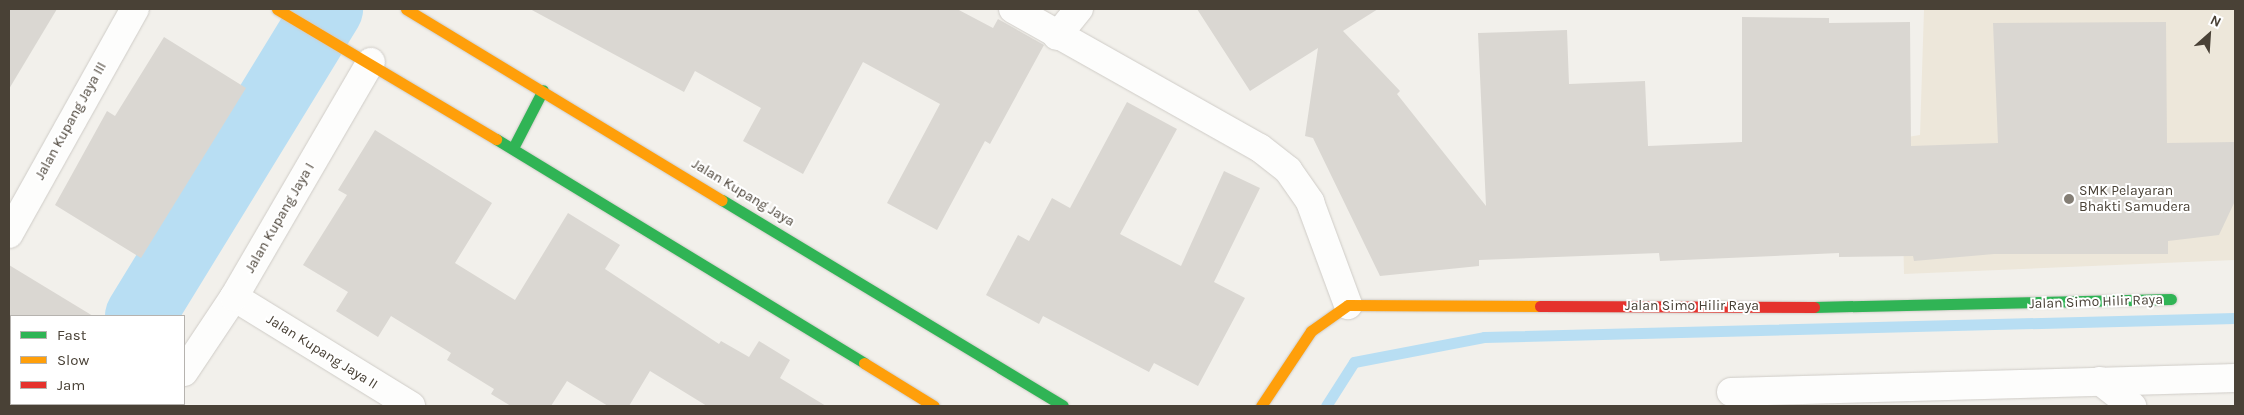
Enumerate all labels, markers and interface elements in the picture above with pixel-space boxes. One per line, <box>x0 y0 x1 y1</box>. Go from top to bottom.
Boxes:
north arrow <box>2184 10 2234 60</box>
text: N <box>2208 11 2224 31</box>
street label: Jalan Kupang Jaya III <box>32 59 110 183</box>
street label: Jalan Kupang Jaya <box>689 156 797 230</box>
street label: Jalan Kupang Jaya I <box>242 160 318 276</box>
place label: SMK Pelayaran Bhakti Samudera <box>2079 183 2191 216</box>
marker: SMK Pelayaran Bhakti Samudera <box>2063 193 2075 205</box>
street label: Jalan Simo Hilir Raya <box>2029 291 2163 313</box>
street label: Jalan Simo Hilir Raya <box>1625 298 1759 314</box>
street label: Jalan Kupang Jaya II <box>263 311 381 393</box>
legend <box>10 315 185 405</box>
text: Fast <box>57 326 86 344</box>
text: Slow <box>57 351 89 369</box>
text: Jam <box>57 376 85 394</box>

